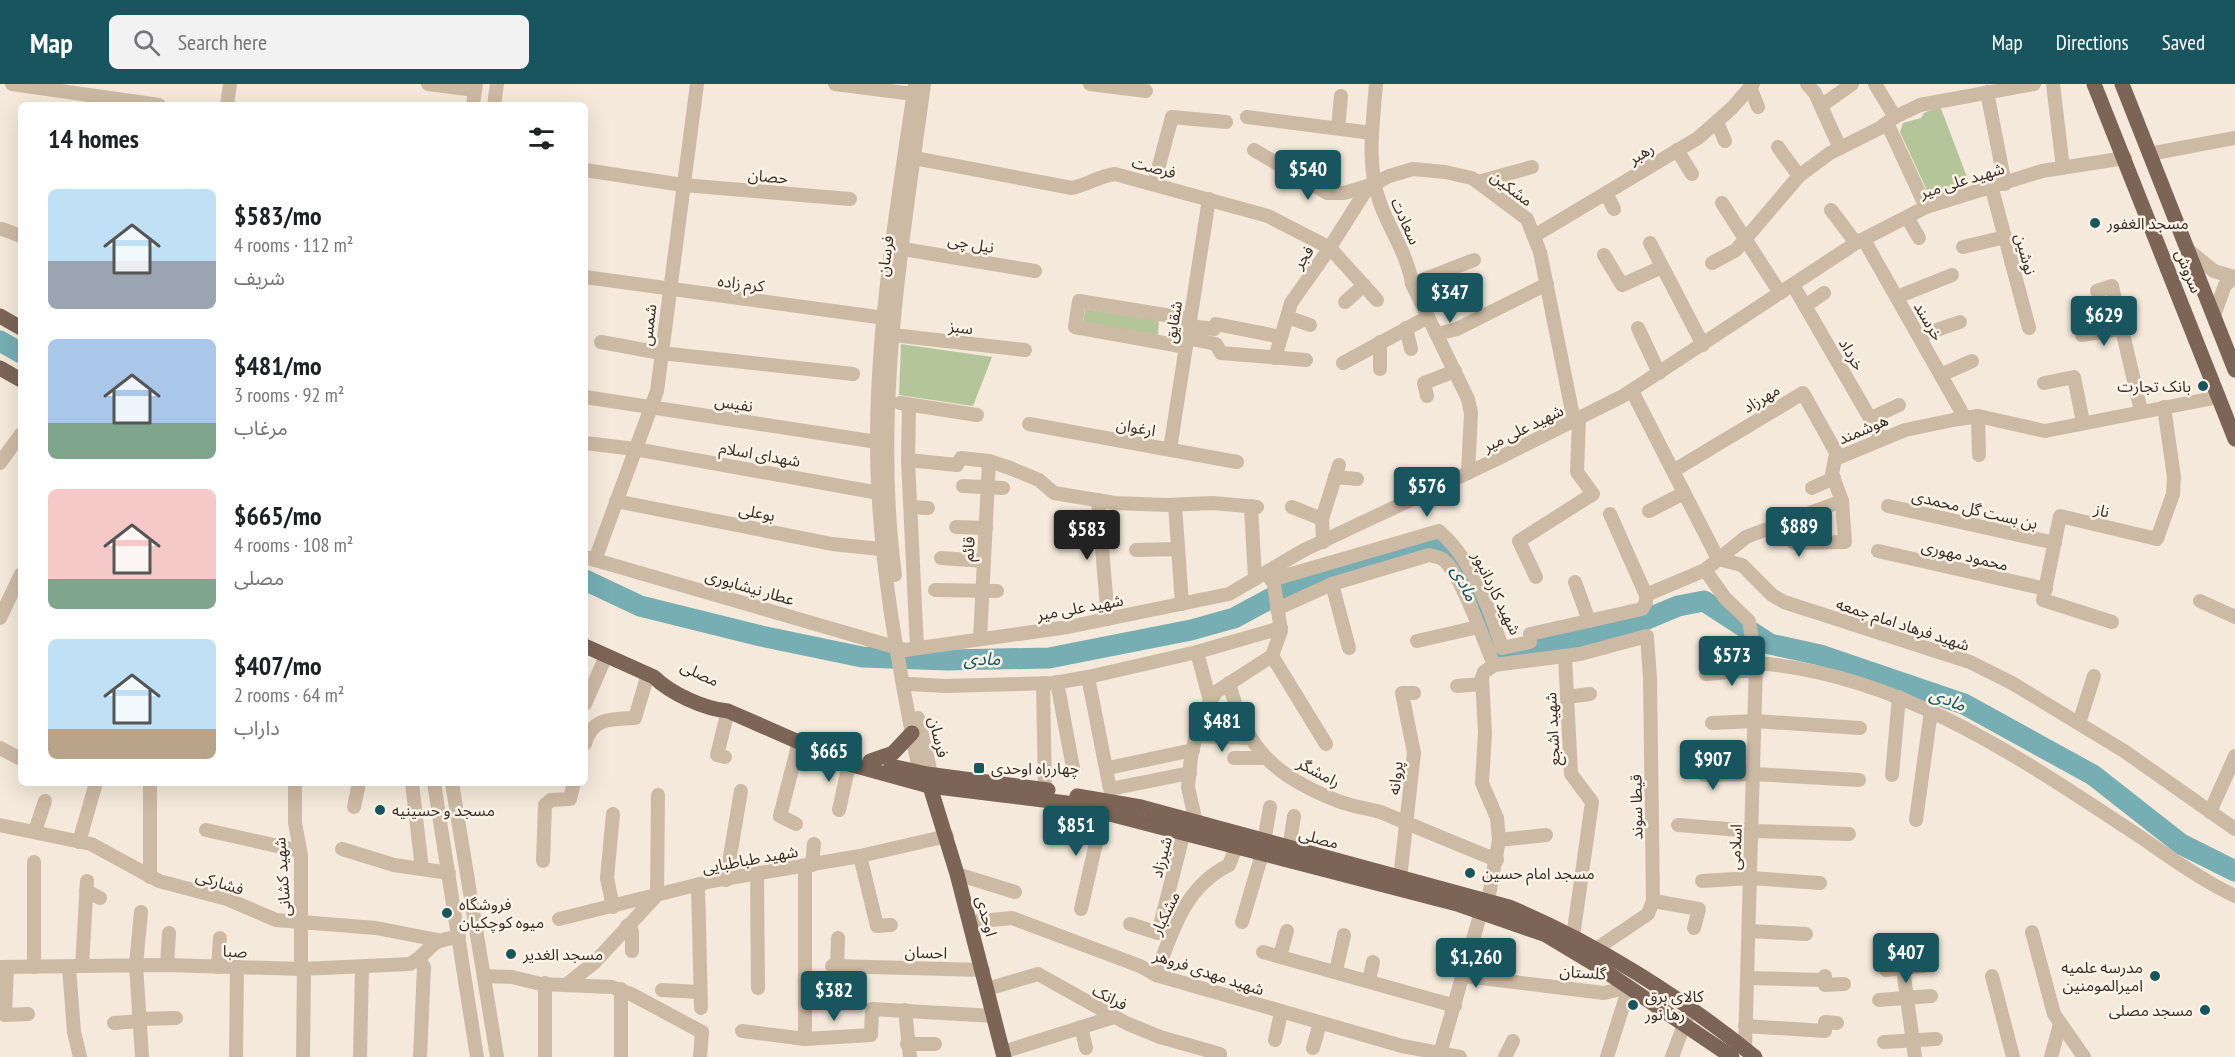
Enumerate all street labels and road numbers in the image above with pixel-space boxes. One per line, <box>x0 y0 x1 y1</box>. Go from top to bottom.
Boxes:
street label: رهبر <box>1624 138 1657 169</box>
street label: فرصت <box>1130 152 1178 182</box>
street label: شهید علی میر <box>1916 158 2007 203</box>
street label: حصان <box>747 164 789 188</box>
street label: مشکین <box>1487 166 1537 210</box>
street label: سعادت <box>1387 195 1425 247</box>
street label: نیل چی <box>946 229 996 258</box>
street label: نوشین <box>2011 231 2041 277</box>
street label: فرسان <box>872 234 898 278</box>
street label: فجر <box>1287 242 1318 273</box>
street label: سروش <box>2171 246 2207 296</box>
street label: کرم زاده <box>716 270 766 299</box>
street label: خرسند <box>1910 298 1948 344</box>
street label: شقایق <box>1160 299 1187 345</box>
street label: شمس <box>636 303 660 347</box>
street label: سبز <box>947 316 974 338</box>
street label: خرداد <box>1835 334 1869 374</box>
street label: مهرزاد <box>1739 379 1783 417</box>
street label: نفیس <box>713 390 755 416</box>
street label: شهید علی میر <box>1479 400 1567 457</box>
street label: هوشمند <box>1835 410 1891 448</box>
street label: ارغوان <box>1115 414 1157 440</box>
street label: شهدای اسلام <box>717 437 802 474</box>
street label: بن بست گل محمدی <box>1910 485 2040 533</box>
street label: ناز <box>2091 498 2112 522</box>
street label: بوعلی <box>737 499 777 525</box>
street label: محمود مهوری <box>1920 535 2010 575</box>
street label: قائم <box>957 536 982 562</box>
street label: شهید کاردانپور <box>1467 547 1526 638</box>
street label: عطار نیشابوری <box>703 565 797 609</box>
street label: شهید علی میر <box>1034 590 1125 625</box>
street label: شهید فرهاد امام جمعه <box>1833 593 1972 658</box>
street label: مصلی <box>678 655 722 691</box>
street label: شهید اشجع <box>1540 692 1567 766</box>
street label: فرسان <box>925 715 953 759</box>
street label: رامشگر <box>1293 752 1344 792</box>
street label: پروانه <box>1383 760 1408 796</box>
street label: قیطا سوند <box>1625 774 1647 840</box>
street label: مصلی <box>1297 823 1341 853</box>
street label: اسلامی <box>1724 824 1746 870</box>
street label: شیرزاد <box>1146 834 1176 880</box>
street label: شهید کشانی <box>269 837 295 917</box>
street label: شهید طباطبایی <box>700 841 800 877</box>
street label: فشارکی <box>194 865 246 899</box>
street label: مشکبار <box>1145 888 1184 939</box>
street label: اوحدی <box>972 894 1002 938</box>
street label: صبا <box>222 941 248 961</box>
street label: احسان <box>904 941 948 963</box>
street label: شهید مهدی فروهر <box>1150 944 1267 999</box>
street label: گلستان <box>1559 960 1607 984</box>
street label: فرانک <box>1089 980 1131 1014</box>

